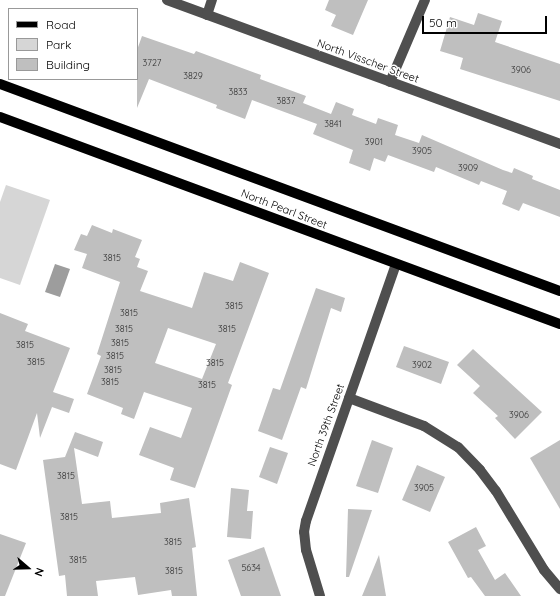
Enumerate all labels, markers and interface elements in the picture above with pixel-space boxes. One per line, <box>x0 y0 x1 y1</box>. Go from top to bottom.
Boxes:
legend <box>8 8 138 80</box>
scale bar <box>424 8 549 34</box>
text: 50 m <box>429 15 457 30</box>
text: Road <box>46 17 76 32</box>
street label: North Visscher Street <box>315 36 421 86</box>
text: Park <box>46 37 71 52</box>
text: Building <box>46 57 90 72</box>
house number: 3727 <box>143 58 161 68</box>
house number: 3906 <box>511 65 531 75</box>
house number: 3829 <box>183 71 203 81</box>
house number: 3833 <box>228 87 248 97</box>
house number: 3837 <box>277 96 295 106</box>
house number: 3841 <box>324 119 342 129</box>
house number: 3901 <box>365 137 383 147</box>
house number: 3905 <box>412 146 432 156</box>
house number: 3909 <box>458 163 478 173</box>
street label: North Pearl Street <box>239 187 329 231</box>
house number: 3815 <box>103 253 121 263</box>
house number: 3815 <box>225 301 243 311</box>
house number: 3815 <box>120 308 138 318</box>
house number: 3815 <box>115 324 133 334</box>
house number: 3815 <box>218 324 236 334</box>
house number: 3815 <box>111 338 129 348</box>
house number: 3815 <box>16 340 34 350</box>
house number: 3815 <box>106 351 124 361</box>
house number: 3815 <box>27 357 45 367</box>
house number: 3815 <box>206 358 224 368</box>
house number: 3902 <box>412 360 432 370</box>
house number: 3815 <box>104 365 122 375</box>
house number: 3815 <box>101 377 119 387</box>
house number: 3815 <box>198 380 216 390</box>
street label: North 39th Street <box>305 382 347 468</box>
house number: 3906 <box>509 410 529 420</box>
house number: 3815 <box>57 471 75 481</box>
house number: 3905 <box>414 483 434 493</box>
house number: 3815 <box>60 512 78 522</box>
house number: 3815 <box>164 537 182 547</box>
north arrow <box>8 548 48 588</box>
house number: 3815 <box>69 555 87 565</box>
house number: 5634 <box>241 563 261 573</box>
text: N <box>31 566 47 578</box>
house number: 3815 <box>165 566 183 576</box>

